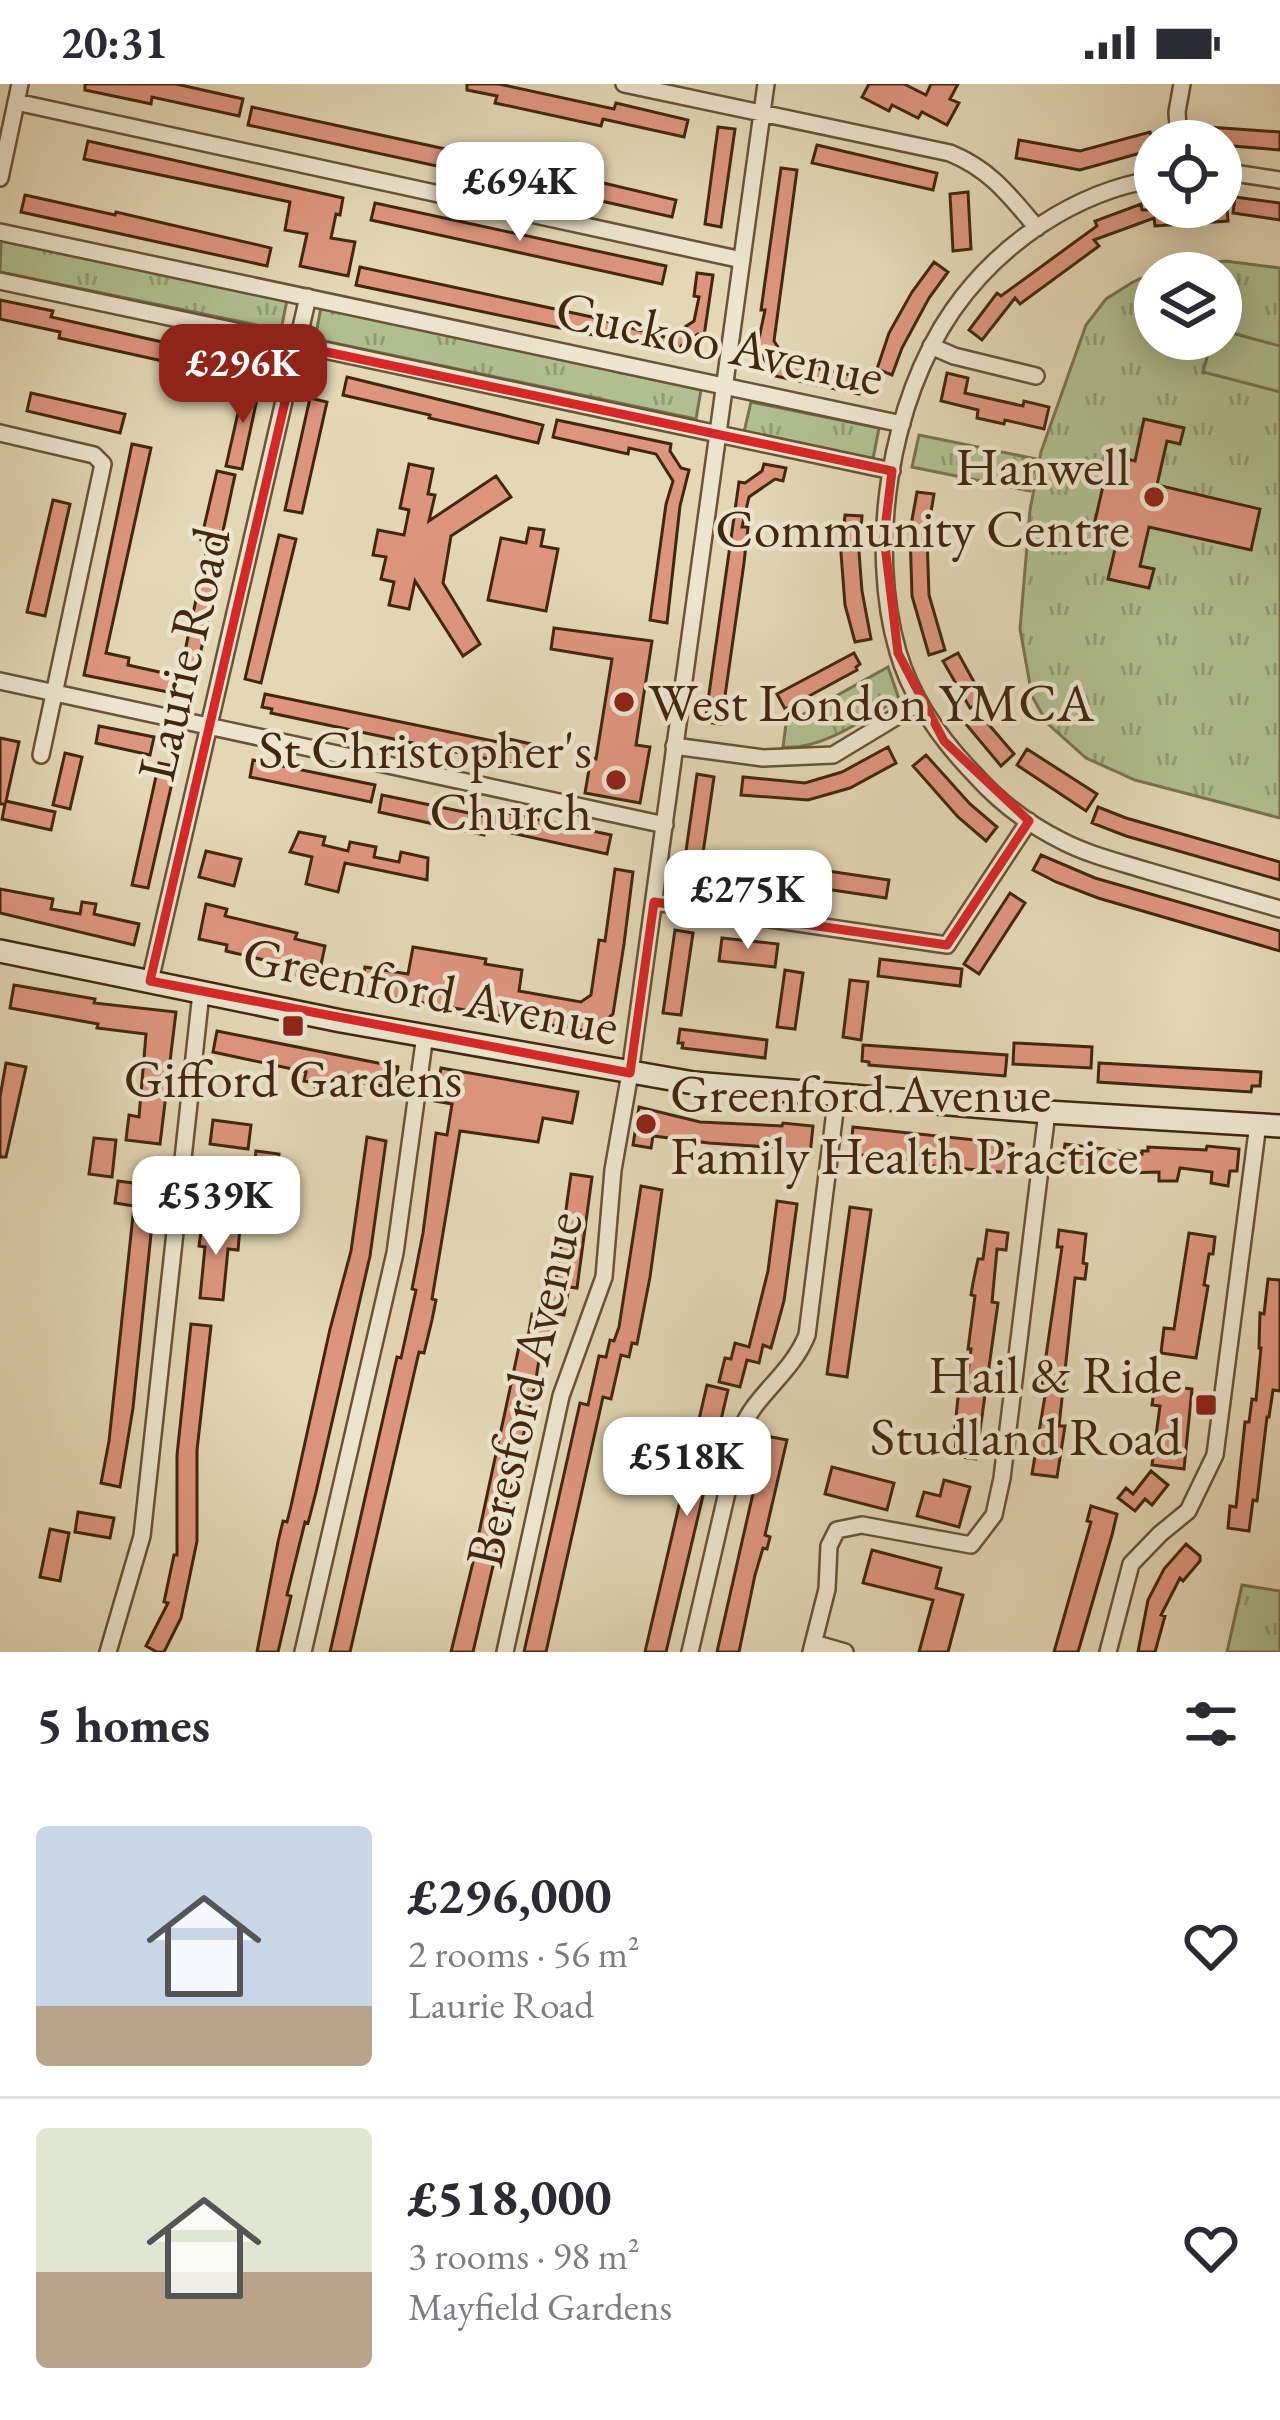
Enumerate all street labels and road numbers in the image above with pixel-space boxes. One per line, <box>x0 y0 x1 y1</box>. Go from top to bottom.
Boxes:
street label: Cuckoo Avenue <box>550 273 890 411</box>
street label: Laurie Road <box>120 520 246 787</box>
street label: Greenford Avenue <box>237 919 625 1061</box>
street label: Beresford Avenue <box>448 1204 598 1574</box>

